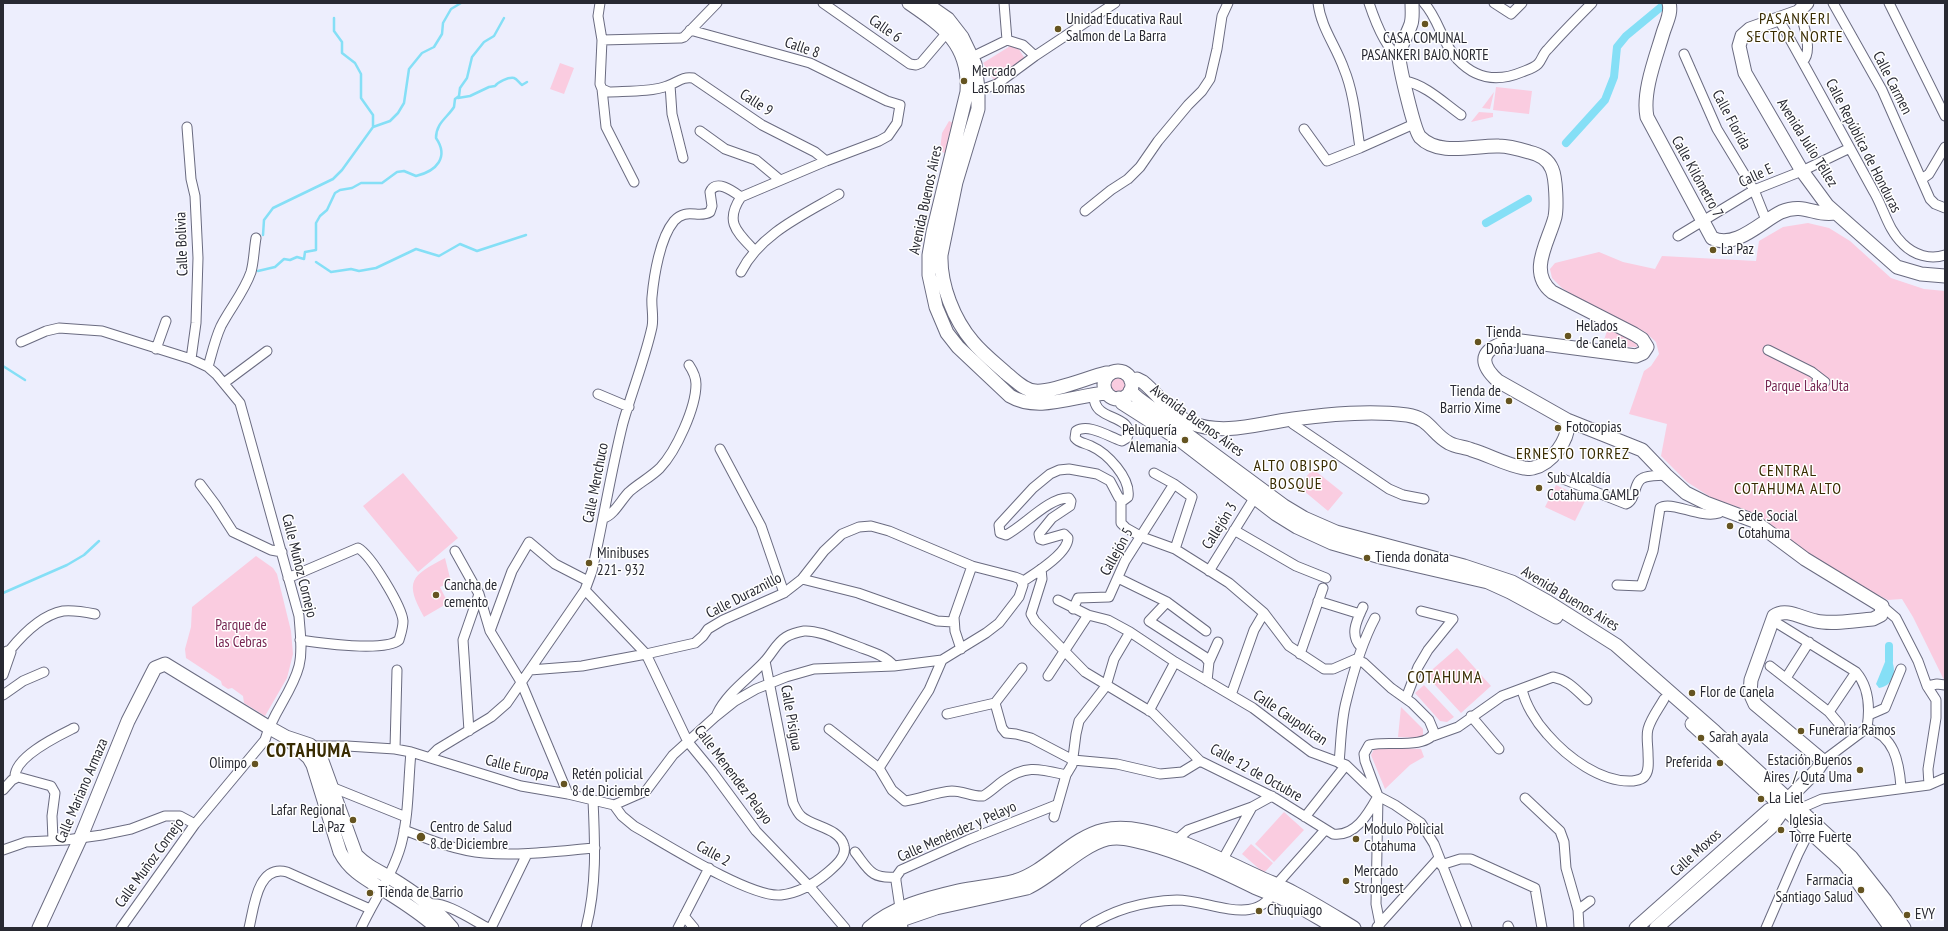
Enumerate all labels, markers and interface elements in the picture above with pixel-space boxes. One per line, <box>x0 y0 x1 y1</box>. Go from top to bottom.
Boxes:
district label: PASANKERI SECTOR NORTE <box>1746 9 1844 47</box>
street label: Calle 6 <box>865 11 905 47</box>
place label: Unidad Educativa Raul Salmon de La Barra <box>1066 11 1182 46</box>
marker: CASA COMUNAL PASANKERI BAJO NORTE <box>1420 19 1430 29</box>
marker: Unidad Educativa Raul Salmon de La Barra <box>1053 24 1063 34</box>
place label: CASA COMUNAL PASANKERI BAJO NORTE <box>1361 30 1489 65</box>
street label: Calle 8 <box>782 34 822 62</box>
street label: Calle Carmen <box>1868 48 1916 118</box>
place label: Mercado Las Lomas <box>972 63 1025 98</box>
marker: Mercado Las Lomas <box>959 76 969 86</box>
street label: Calle República de Honduras <box>1821 76 1905 216</box>
street label: Calle 9 <box>736 86 776 120</box>
street label: Calle Florida <box>1708 87 1754 153</box>
street label: Avenida Julio Téllez <box>1773 96 1841 190</box>
street label: Calle Kilómetro 7 <box>1667 133 1727 221</box>
street label: Avenida Buenos Aires <box>906 144 946 256</box>
street label: Calle E <box>1736 160 1776 192</box>
street label: Calle Bolivia <box>172 212 192 276</box>
place label: La Paz <box>1721 241 1754 259</box>
marker: La Paz <box>1708 245 1718 255</box>
place label: Helados de Canela <box>1576 318 1627 353</box>
place label: Tienda Doña Juana <box>1486 324 1545 359</box>
marker: Helados de Canela <box>1563 331 1573 341</box>
marker: Tienda Doña Juana <box>1473 337 1483 347</box>
park label: Parque Laka Uta <box>1765 378 1849 396</box>
street label: Avenida Buenos Aires <box>1147 381 1247 461</box>
place label: Tienda de Barrio Xime <box>1440 383 1501 418</box>
marker: Tienda de Barrio Xime <box>1504 396 1514 406</box>
place label: Fotocopias <box>1566 419 1622 437</box>
place label: Peluquería Alemania <box>1122 422 1177 457</box>
marker: Fotocopias <box>1553 423 1563 433</box>
marker: Peluquería Alemania <box>1180 435 1190 445</box>
street label: Calle Menchuco <box>579 441 613 525</box>
district label: ERNESTO TORREZ <box>1516 444 1630 464</box>
district label: ALTO OBISPO BOSQUE <box>1253 456 1339 494</box>
district label: CENTRAL COTAHUMA ALTO <box>1734 461 1842 499</box>
place label: Sub Alcaldía Cotahuma GAMLP <box>1547 470 1639 505</box>
marker: Sub Alcaldía Cotahuma GAMLP <box>1534 483 1544 493</box>
street label: Callejón 3 <box>1199 499 1241 553</box>
place label: Sede Social Cotahuma <box>1738 508 1797 543</box>
street label: Calle Muñoz Cornejo <box>277 512 321 620</box>
marker: Sede Social Cotahuma <box>1725 521 1735 531</box>
street label: Callejón 5 <box>1097 525 1137 579</box>
place label: Minibuses 221- 932 <box>597 545 649 580</box>
place label: Tienda donata <box>1375 549 1449 567</box>
marker: Tienda donata <box>1362 553 1372 563</box>
marker: Minibuses 221- 932 <box>584 558 594 568</box>
street label: Avenida Buenos Aires <box>1518 563 1622 635</box>
street label: Calle Duraznillo <box>703 569 785 623</box>
place label: Cancha de cemento <box>444 577 497 612</box>
marker: Cancha de cemento <box>431 590 441 600</box>
park label: Parque de las Cebras <box>215 617 267 652</box>
district label: COTAHUMA <box>1407 668 1483 688</box>
street label: Calle Pisigua <box>776 684 806 752</box>
place label: Flor de Canela <box>1700 684 1774 702</box>
street label: Calle Caupolican <box>1249 687 1331 749</box>
marker: Flor de Canela <box>1687 688 1697 698</box>
street label: Calle Menendez Pelayo <box>690 722 776 828</box>
place label: Funeraria Ramos <box>1809 722 1896 740</box>
marker: Funeraria Ramos <box>1796 726 1806 736</box>
place label: Sarah ayala <box>1709 729 1768 747</box>
marker: Sarah ayala <box>1696 733 1706 743</box>
street label: Calle Mariano Armaza <box>52 736 112 846</box>
street label: Calle 12 de Octubre <box>1207 740 1305 806</box>
district label: COTAHUMA <box>266 741 352 763</box>
street label: Calle Europa <box>483 751 551 785</box>
place label: Estación Buenos Aires / Quta Uma <box>1764 752 1852 787</box>
place label: Preferida <box>1666 754 1712 772</box>
place label: Olimpo <box>209 755 247 773</box>
marker: Preferida <box>1715 758 1725 768</box>
marker: Olimpo <box>250 759 260 769</box>
marker: Estación Buenos Aires / Quta Uma <box>1855 765 1865 775</box>
place label: Retén policial 8 de Diciembre <box>572 766 650 801</box>
marker: Retén policial 8 de Diciembre <box>559 779 569 789</box>
place label: La Liel <box>1769 790 1803 808</box>
marker: La Liel <box>1756 794 1766 804</box>
street label: Calle Menéndez y Pelayo <box>895 798 1019 866</box>
place label: Lafar Regional La Paz <box>271 802 345 837</box>
place label: Iglesia Torre Fuerte <box>1789 812 1852 847</box>
street label: Calle Muñoz Cornejo <box>112 815 188 911</box>
marker: Lafar Regional La Paz <box>348 815 358 825</box>
place label: Centro de Salud 8 de Diciembre <box>430 819 512 854</box>
place label: Modulo Policial Cotahuma <box>1364 821 1444 856</box>
street label: Calle Moxos <box>1667 825 1725 881</box>
marker: Iglesia Torre Fuerte <box>1776 825 1786 835</box>
marker: Centro de Salud 8 de Diciembre <box>415 831 427 843</box>
marker: Modulo Policial Cotahuma <box>1351 834 1361 844</box>
street label: Calle 2 <box>693 837 733 871</box>
place label: Mercado Strongest <box>1354 863 1404 898</box>
place label: Farmacia Santiago Salud <box>1776 872 1853 907</box>
marker: Mercado Strongest <box>1341 876 1351 886</box>
place label: Tienda de Barrio <box>378 884 463 902</box>
marker: Farmacia Santiago Salud <box>1856 885 1866 895</box>
marker: Tienda de Barrio <box>365 888 375 898</box>
place label: Chuquiago <box>1267 902 1322 920</box>
marker: Chuquiago <box>1254 906 1264 916</box>
place label: EVY <box>1915 906 1935 924</box>
marker: EVY <box>1902 910 1912 920</box>

